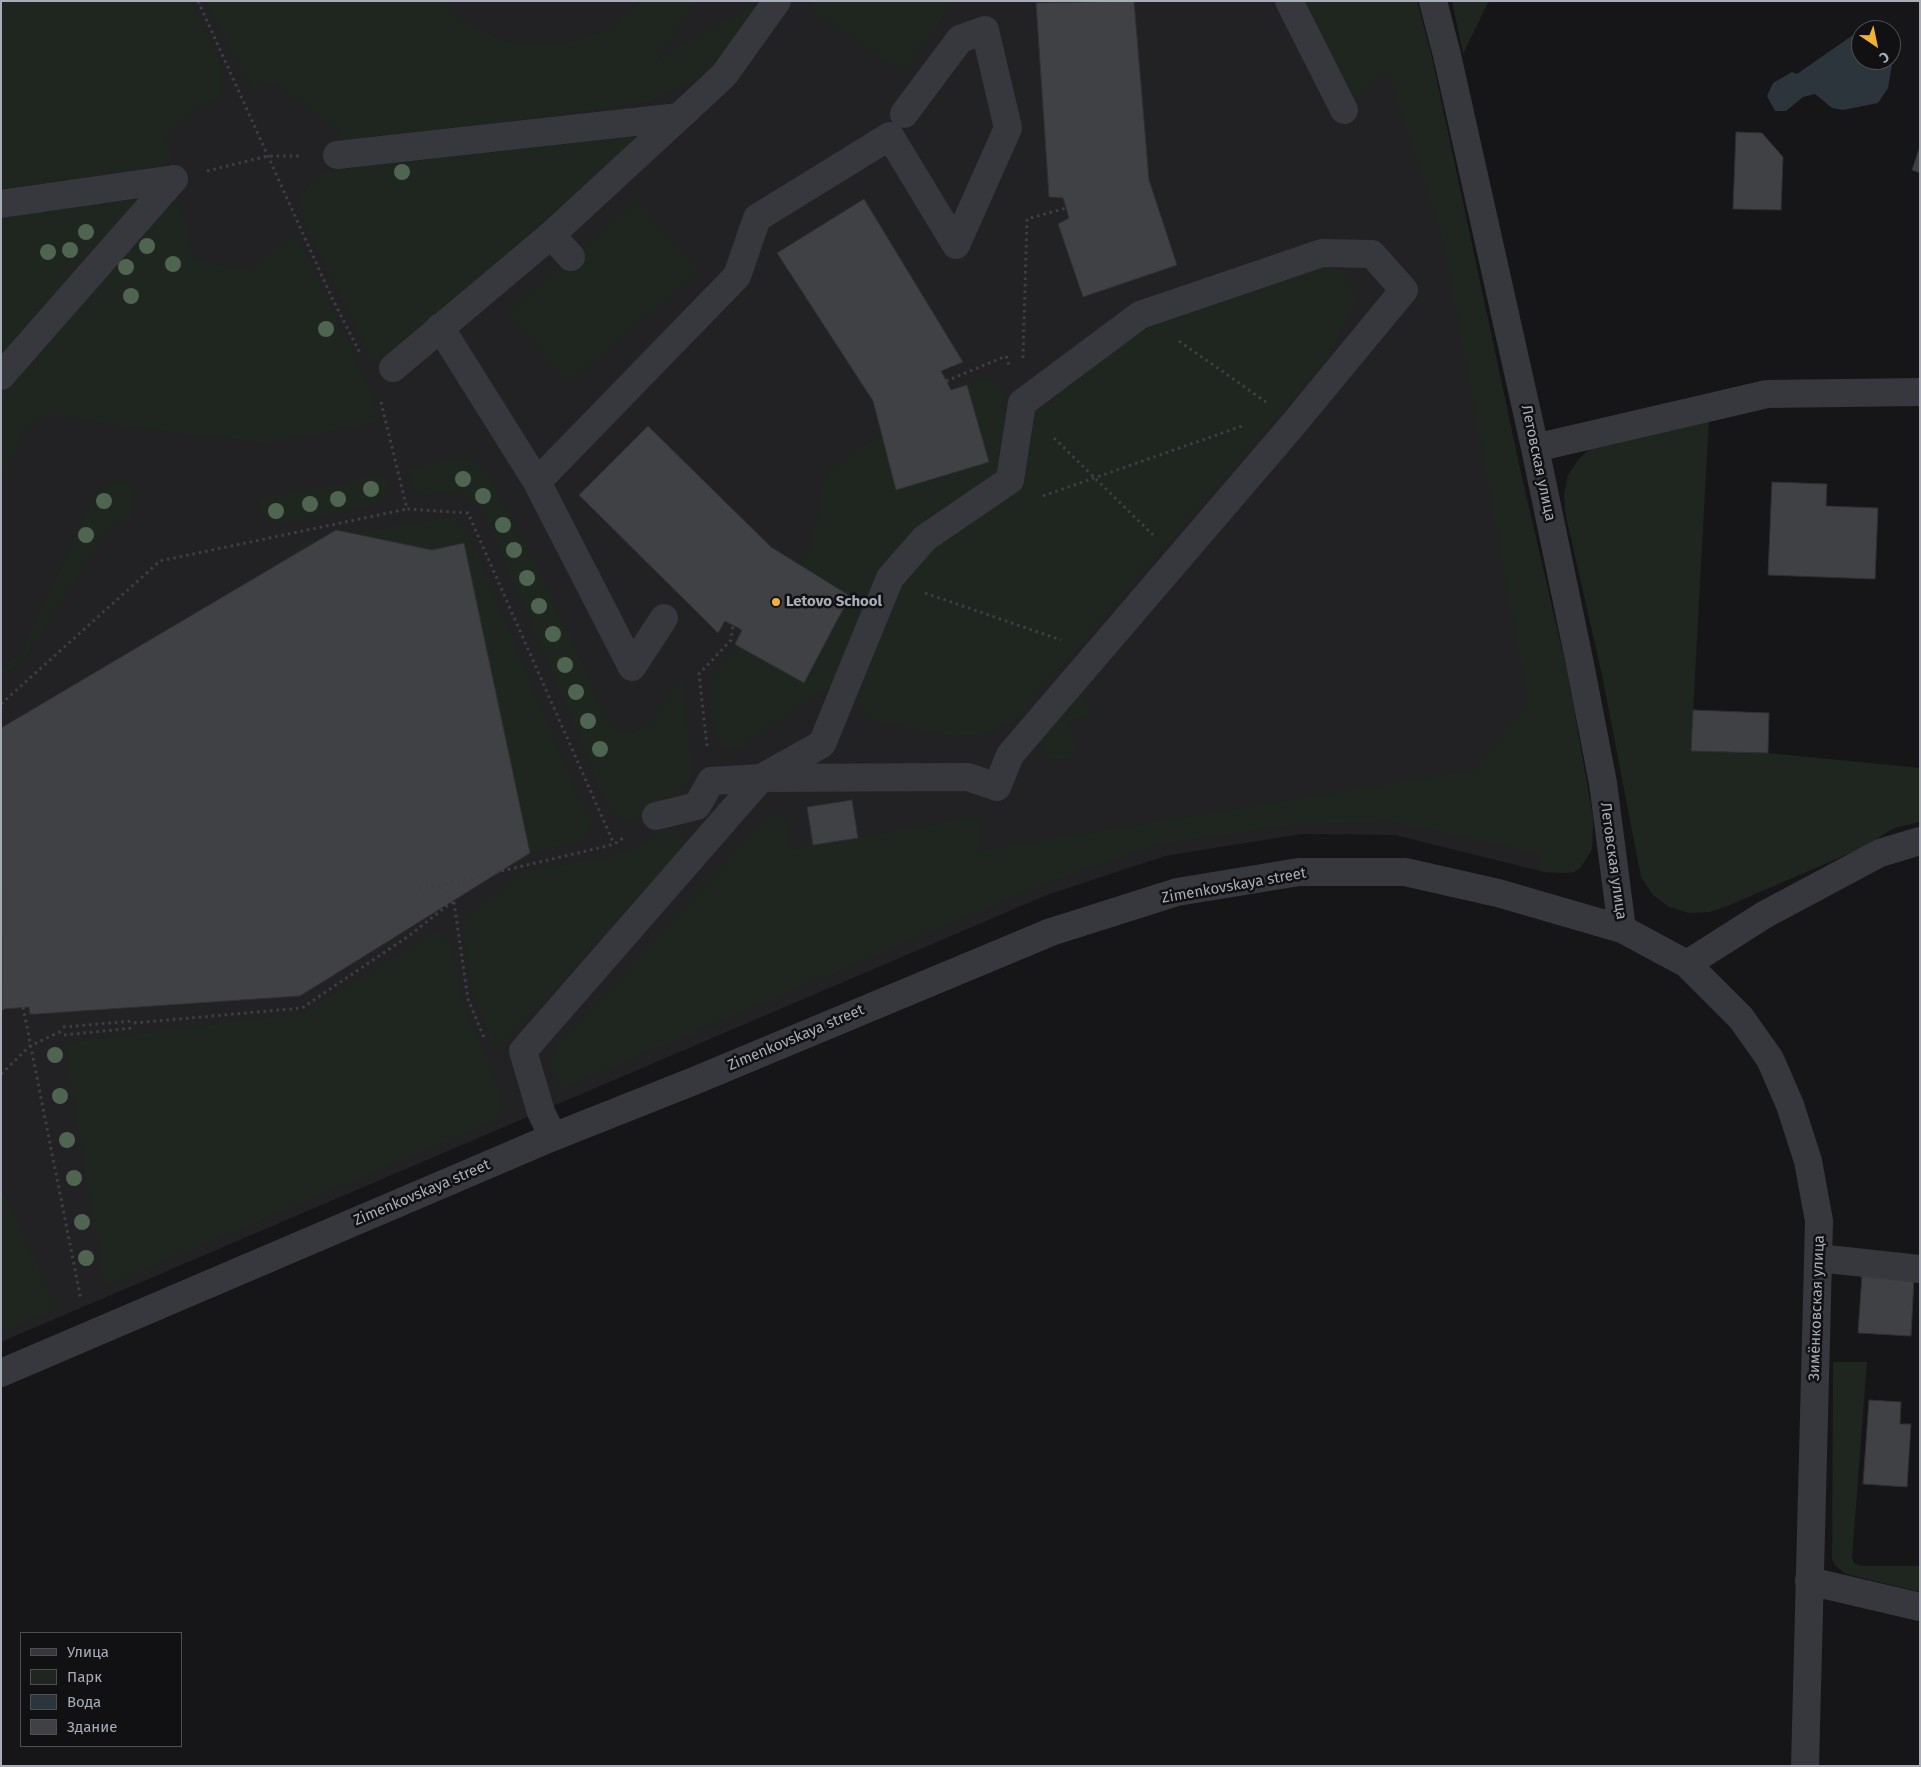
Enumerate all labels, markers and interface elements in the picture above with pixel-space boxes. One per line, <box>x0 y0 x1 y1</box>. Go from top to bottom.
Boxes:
north arrow <box>1851 20 1901 70</box>
text: С <box>1876 48 1892 66</box>
street label: Летовская улица <box>1517 403 1559 523</box>
place label: Letovo School <box>786 593 882 611</box>
marker: Letovo School <box>770 596 782 608</box>
street label: Летовская улица <box>1596 801 1630 921</box>
street label: Zimenkovskaya street <box>1160 864 1308 908</box>
street label: Zimenkovskaya street <box>725 1001 867 1075</box>
street label: Zimenkovskaya street <box>351 1156 493 1230</box>
street label: Зимёнковская улица <box>1805 1235 1829 1381</box>
legend <box>20 1632 182 1747</box>
text: Улица <box>67 1643 109 1661</box>
text: Парк <box>67 1668 102 1686</box>
text: Вода <box>67 1693 101 1711</box>
text: Здание <box>67 1718 117 1736</box>

